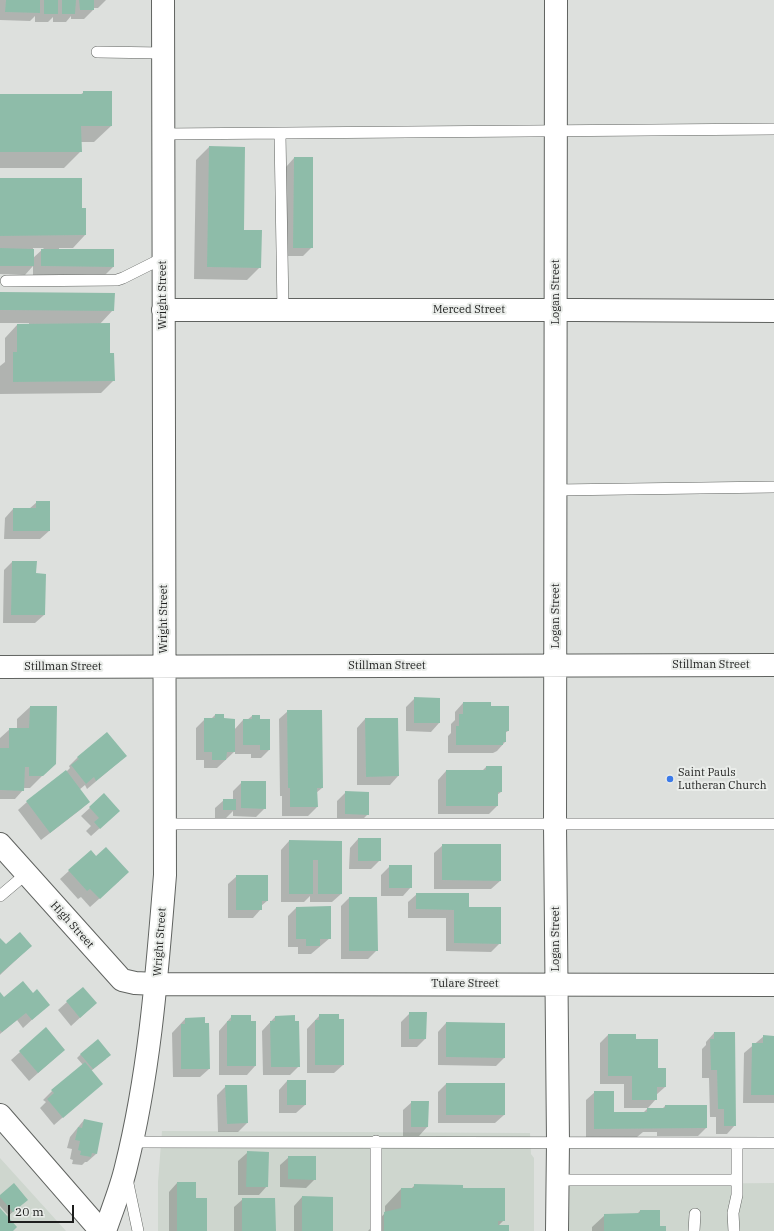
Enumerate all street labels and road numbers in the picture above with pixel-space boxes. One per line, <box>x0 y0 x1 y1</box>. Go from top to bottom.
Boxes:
street label: Logan Street <box>549 259 563 325</box>
street label: Wright Street <box>156 261 170 329</box>
street label: Merced Street <box>433 303 505 317</box>
street label: Logan Street <box>549 583 563 649</box>
street label: Wright Street <box>157 585 171 653</box>
street label: Stillman Street <box>672 658 750 672</box>
street label: Stillman Street <box>348 659 426 673</box>
street label: Stillman Street <box>24 660 102 674</box>
street label: High Street <box>48 899 96 951</box>
street label: Logan Street <box>549 906 563 972</box>
street label: Wright Street <box>151 907 169 977</box>
street label: Tulare Street <box>431 977 499 991</box>

